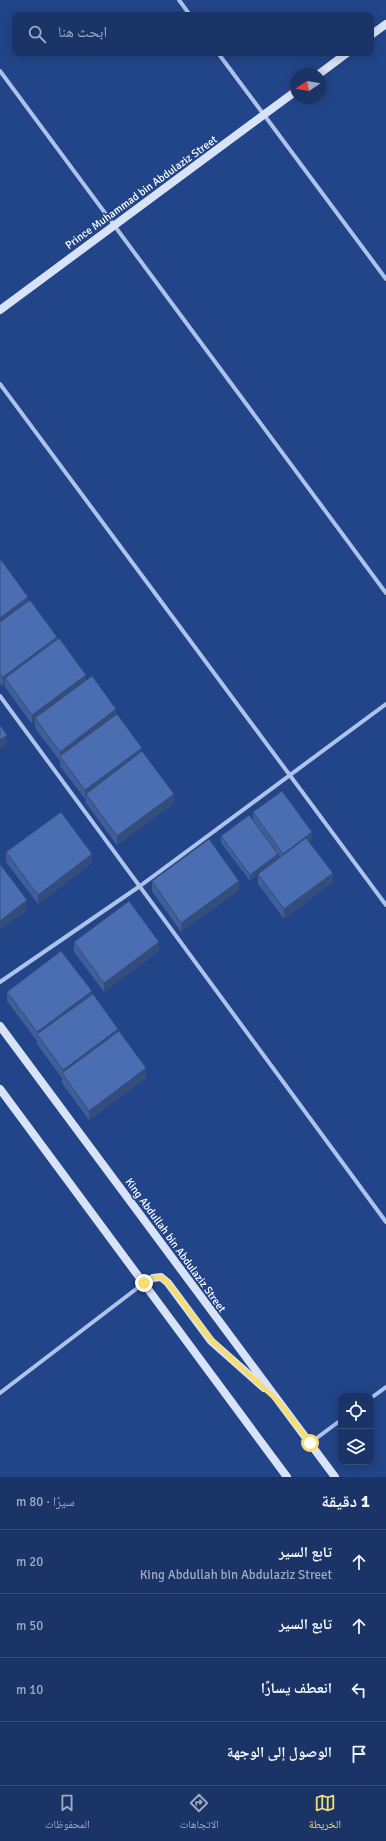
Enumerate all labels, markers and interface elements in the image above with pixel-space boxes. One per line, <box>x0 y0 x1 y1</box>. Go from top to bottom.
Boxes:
search box <box>12 12 374 56</box>
icon: search <box>26 23 48 45</box>
text: ابحث هنا <box>58 23 107 41</box>
north arrow <box>290 68 326 104</box>
street label: Prince Muhammad bin Abdulaziz Street <box>63 133 220 252</box>
street label: King Abdullah bin Abdulaziz Street <box>122 1176 229 1315</box>
route end <box>135 1274 153 1292</box>
map controls <box>338 1393 374 1465</box>
button: locate <box>338 1393 374 1429</box>
button: layers <box>338 1429 374 1465</box>
route start <box>301 1434 319 1452</box>
text: 1 دقيقة <box>321 1491 370 1512</box>
text: سيرًا · 80 m <box>16 1494 75 1510</box>
text: تابع السير <box>279 1543 332 1561</box>
icon: ahead <box>348 1551 370 1573</box>
text: 20 m <box>16 1554 43 1570</box>
text: King Abdullah bin Abdulaziz Street <box>140 1567 332 1583</box>
text: تابع السير <box>279 1615 332 1633</box>
icon: ahead <box>348 1615 370 1637</box>
text: 50 m <box>16 1618 43 1634</box>
text: انعطف يسارًا <box>261 1679 332 1697</box>
icon: left <box>348 1679 370 1701</box>
text: 10 m <box>16 1682 43 1698</box>
text: الوصول إلى الوجهة <box>227 1743 332 1761</box>
icon: arrive <box>348 1743 370 1765</box>
tab: المحفوظات <box>45 1792 90 1835</box>
tab: الاتجاهات <box>180 1792 219 1835</box>
tab: الخريطة <box>309 1792 341 1835</box>

